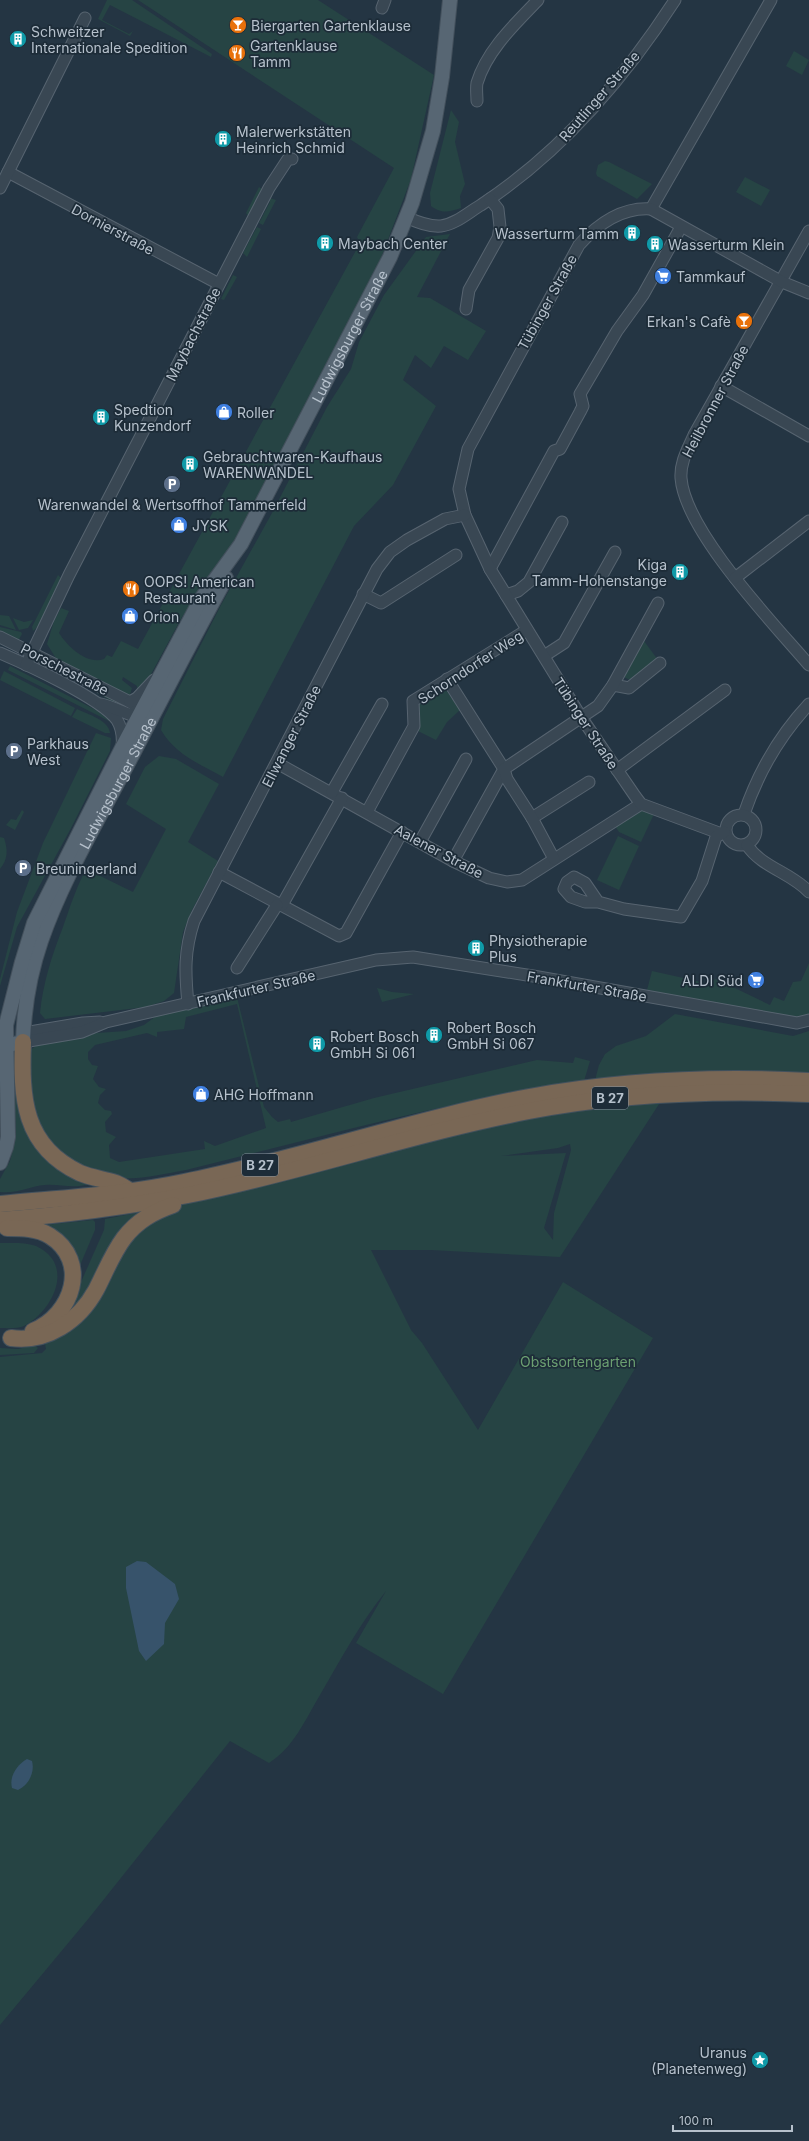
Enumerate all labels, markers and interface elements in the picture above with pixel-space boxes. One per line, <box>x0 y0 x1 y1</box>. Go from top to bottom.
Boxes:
bar icon: Biergarten Gartenklause <box>228 15 248 35</box>
place label: Biergarten Gartenklause <box>251 17 411 34</box>
place label: Schweitzer Internationale Spedition <box>31 23 188 56</box>
building icon: Schweitzer Internationale Spedition <box>8 29 28 49</box>
place label: Gartenklause Tamm <box>250 37 337 70</box>
restaurant icon: Gartenklause Tamm <box>227 43 247 63</box>
street label: Reutlinger Straße <box>555 47 643 145</box>
place label: Malerwerkstätten Heinrich Schmid <box>236 123 351 156</box>
building icon: Malerwerkstätten Heinrich Schmid <box>213 129 233 149</box>
street label: Dornierstraße <box>69 200 157 258</box>
building icon: Wasserturm Tamm <box>622 223 642 243</box>
place label: Wasserturm Tamm <box>495 225 619 242</box>
building icon: Maybach Center <box>315 233 335 253</box>
building icon: Wasserturm Klein <box>645 234 665 254</box>
place label: Maybach Center <box>338 235 448 252</box>
place label: Wasserturm Klein <box>668 236 785 253</box>
street label: Tübinger Straße <box>514 251 580 353</box>
supermarket icon: Tammkauf <box>653 266 673 286</box>
street label: Ludwigsburger Straße <box>308 267 390 405</box>
place label: Tammkauf <box>676 268 745 285</box>
street label: Maybachstraße <box>162 284 224 384</box>
bar icon: Erkan's Cafè <box>734 311 754 331</box>
place label: Erkan's Cafè <box>647 313 731 330</box>
street label: Heilbronner Straße <box>678 342 752 460</box>
place label: Spedtion Kunzendorf <box>114 401 191 434</box>
shop icon: Roller <box>214 402 234 422</box>
place label: Roller <box>237 404 274 421</box>
building icon: Spedtion Kunzendorf <box>91 407 111 427</box>
place label: Gebrauchtwaren-Kaufhaus WARENWANDEL <box>203 448 382 481</box>
building icon: Gebrauchtwaren-Kaufhaus WARENWANDEL <box>180 454 200 474</box>
parking icon: Warenwandel & Wertsoffhof Tammerfeld <box>162 474 182 494</box>
place label: Warenwandel & Wertsoffhof Tammerfeld <box>38 496 306 513</box>
shop icon: JYSK <box>169 515 189 535</box>
place label: JYSK <box>192 517 228 534</box>
place label: Kiga Tamm-Hohenstange <box>532 556 667 589</box>
building icon: Kiga Tamm-Hohenstange <box>670 562 690 582</box>
place label: OOPS! American Restaurant <box>144 573 255 606</box>
restaurant icon: OOPS! American Restaurant <box>121 579 141 599</box>
shop icon: Orion <box>120 606 140 626</box>
place label: Orion <box>143 608 179 625</box>
street label: Schorndorfer Weg <box>414 627 526 707</box>
street label: Porschestraße <box>18 640 112 698</box>
street label: Tübinger Straße <box>550 674 622 772</box>
street label: Ellwanger Straße <box>258 682 324 790</box>
street label: Ludwigsburger Straße <box>75 714 159 852</box>
place label: Parkhaus West <box>27 735 89 768</box>
parking icon: Parkhaus West <box>4 741 24 761</box>
street label: Aalener Straße <box>392 820 486 882</box>
parking icon: Breuningerland <box>13 858 33 878</box>
place label: Breuningerland <box>36 860 137 877</box>
place label: Physiotherapie Plus <box>489 932 587 965</box>
building icon: Physiotherapie Plus <box>466 938 486 958</box>
street label: Frankfurter Straße <box>195 966 317 1010</box>
street label: Frankfurter Straße <box>526 967 648 1005</box>
supermarket icon: ALDI Süd <box>746 970 766 990</box>
place label: ALDI Süd <box>682 972 743 989</box>
place label: Robert Bosch GmbH Si 067 <box>447 1019 536 1052</box>
building icon: Robert Bosch GmbH Si 067 <box>424 1025 444 1045</box>
place label: Robert Bosch GmbH Si 061 <box>330 1028 419 1061</box>
building icon: Robert Bosch GmbH Si 061 <box>307 1034 327 1054</box>
shop icon: AHG Hoffmann <box>191 1084 211 1104</box>
place label: AHG Hoffmann <box>214 1086 314 1103</box>
road number: B 27 <box>592 1087 628 1109</box>
road number: B 27 <box>242 1154 278 1176</box>
park label: Obstsortengarten <box>520 1353 636 1370</box>
place label: Uranus (Planetenweg) <box>651 2044 747 2077</box>
place icon: Uranus (Planetenweg) <box>750 2050 770 2070</box>
scale bar <box>673 2107 792 2133</box>
text: 100 m <box>679 2113 713 2128</box>

